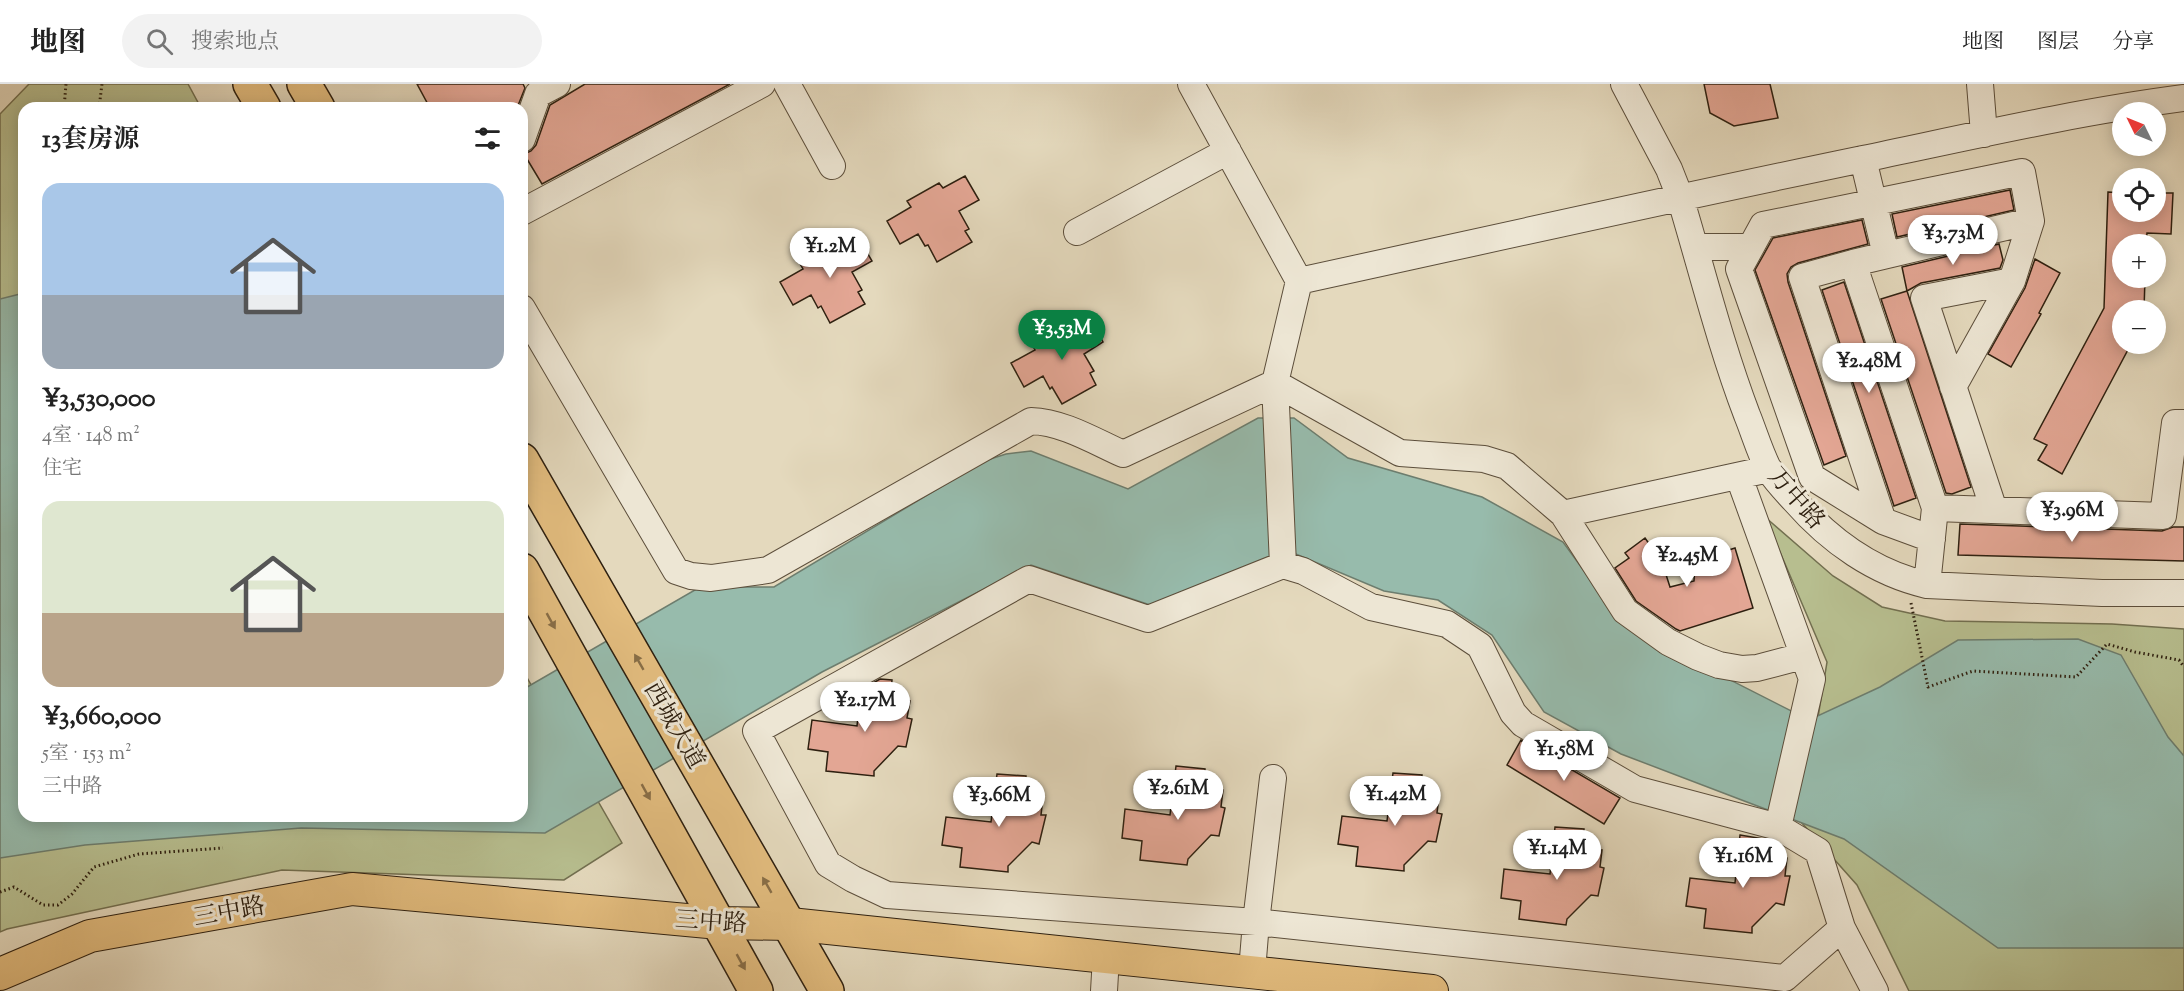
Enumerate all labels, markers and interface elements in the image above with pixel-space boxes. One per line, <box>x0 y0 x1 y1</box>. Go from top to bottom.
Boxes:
search box <box>122 14 542 68</box>
text: 地图 <box>30 24 86 64</box>
icon: search <box>143 25 176 58</box>
text: 搜索地点 <box>191 27 279 59</box>
text: 地图 <box>1962 28 2004 58</box>
text: 图层 <box>2037 28 2079 58</box>
text: 分享 <box>2112 28 2154 58</box>
north arrow <box>2112 102 2166 156</box>
map controls <box>2112 102 2166 354</box>
text: 13套房源 <box>42 122 139 159</box>
icon: filters <box>471 122 504 155</box>
button: locate <box>2112 168 2166 222</box>
pin: ¥3.73M <box>1904 215 2002 266</box>
text: ¥3.73M <box>1922 220 1984 249</box>
icon: home <box>219 222 327 330</box>
pin: ¥1.2M <box>788 228 872 279</box>
text: ¥1.2M <box>804 233 856 262</box>
button: + <box>2112 234 2166 288</box>
button: − <box>2112 300 2166 354</box>
pin: ¥3.53M <box>1013 310 1111 361</box>
text: ¥3.53M <box>1032 315 1092 344</box>
pin: ¥2.48M <box>1820 343 1918 394</box>
text: ¥2.48M <box>1836 348 1902 377</box>
text: ¥3,530,000 <box>42 381 155 418</box>
text: 4室 · 148 m² <box>42 422 140 451</box>
text: 住宅 <box>42 455 82 484</box>
street label: 万中路 <box>1759 461 1832 538</box>
pin: ¥3.96M <box>2023 492 2121 543</box>
text: ¥3.96M <box>2040 497 2104 526</box>
pin: ¥2.45M <box>1638 537 1736 588</box>
icon: home <box>219 540 327 648</box>
text: ¥2.45M <box>1656 542 1718 571</box>
one-way arrow <box>545 613 555 630</box>
one-way arrow <box>633 654 644 670</box>
street label: 西城大道 <box>635 676 712 776</box>
pin: ¥2.17M <box>816 682 914 733</box>
text: ¥2.17M <box>834 687 896 716</box>
text: ¥3,660,000 <box>42 699 161 736</box>
pin: ¥1.58M <box>1515 731 1613 782</box>
text: ¥1.58M <box>1534 736 1594 765</box>
text: 5室 · 153 m² <box>42 740 132 769</box>
pin: ¥2.61M <box>1129 770 1227 821</box>
text: 三中路 <box>42 773 102 802</box>
text: ¥2.61M <box>1147 775 1209 804</box>
pin: ¥1.42M <box>1346 776 1444 827</box>
pin: ¥3.66M <box>950 777 1048 828</box>
text: ¥1.42M <box>1364 781 1426 810</box>
text: ¥3.66M <box>967 782 1031 811</box>
one-way arrow <box>641 783 651 800</box>
pin: ¥1.14M <box>1508 830 1606 881</box>
text: ¥1.14M <box>1527 835 1587 864</box>
pin: ¥1.16M <box>1694 838 1792 889</box>
text: ¥1.16M <box>1713 843 1773 872</box>
one-way arrow <box>763 877 773 894</box>
street label: 三中路 <box>191 890 268 936</box>
street label: 三中路 <box>674 904 748 942</box>
one-way arrow <box>735 954 746 970</box>

